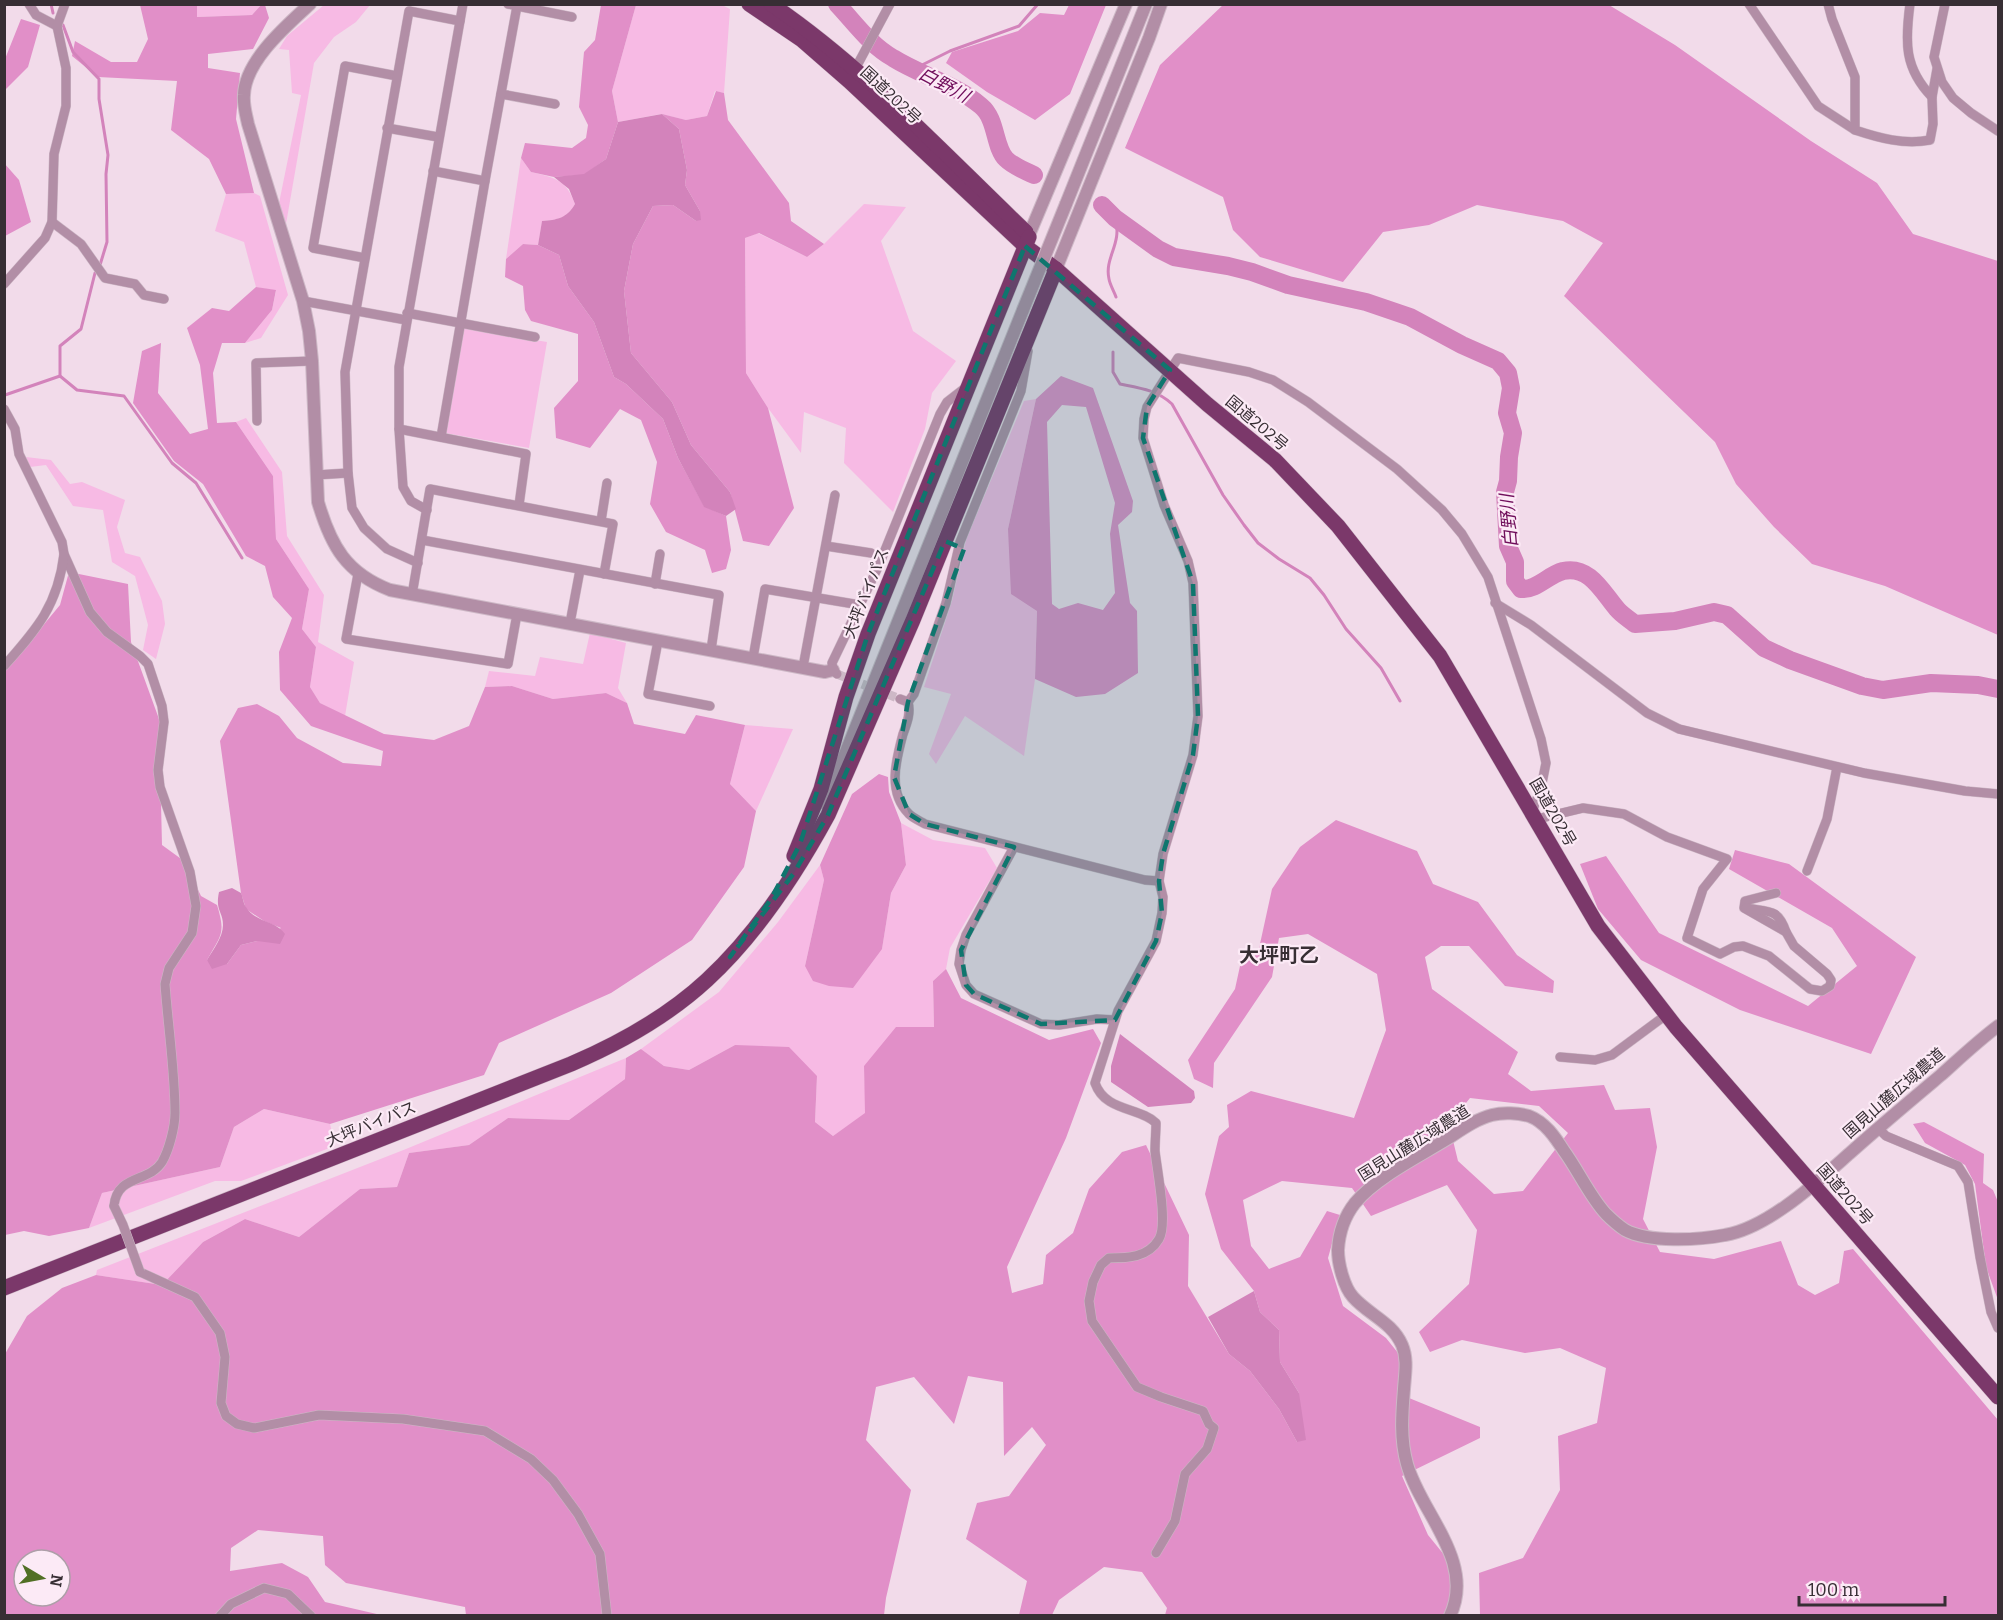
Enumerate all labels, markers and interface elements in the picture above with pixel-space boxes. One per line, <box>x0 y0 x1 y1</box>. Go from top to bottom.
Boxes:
street label: 国道202号 <box>857 62 925 128</box>
water label: 白野川 <box>915 63 975 108</box>
street label: 国道202号 <box>1222 391 1292 455</box>
water label: 白野川 <box>1496 491 1522 549</box>
street label: 大坪バイパス <box>839 545 893 641</box>
street label: 国道202号 <box>1526 774 1580 850</box>
district label: 大坪町乙 <box>1239 943 1319 967</box>
street label: 国見山麓広域農道 <box>1839 1044 1949 1142</box>
street label: 大坪バイパス <box>323 1097 419 1151</box>
street label: 国見山麓広域農道 <box>1355 1101 1473 1185</box>
street label: 国道202号 <box>1813 1159 1877 1229</box>
north arrow <box>12 1548 72 1608</box>
scale bar <box>1799 1569 1944 1607</box>
text: N <box>46 1573 67 1588</box>
text: 100 m <box>1808 1579 1859 1601</box>

